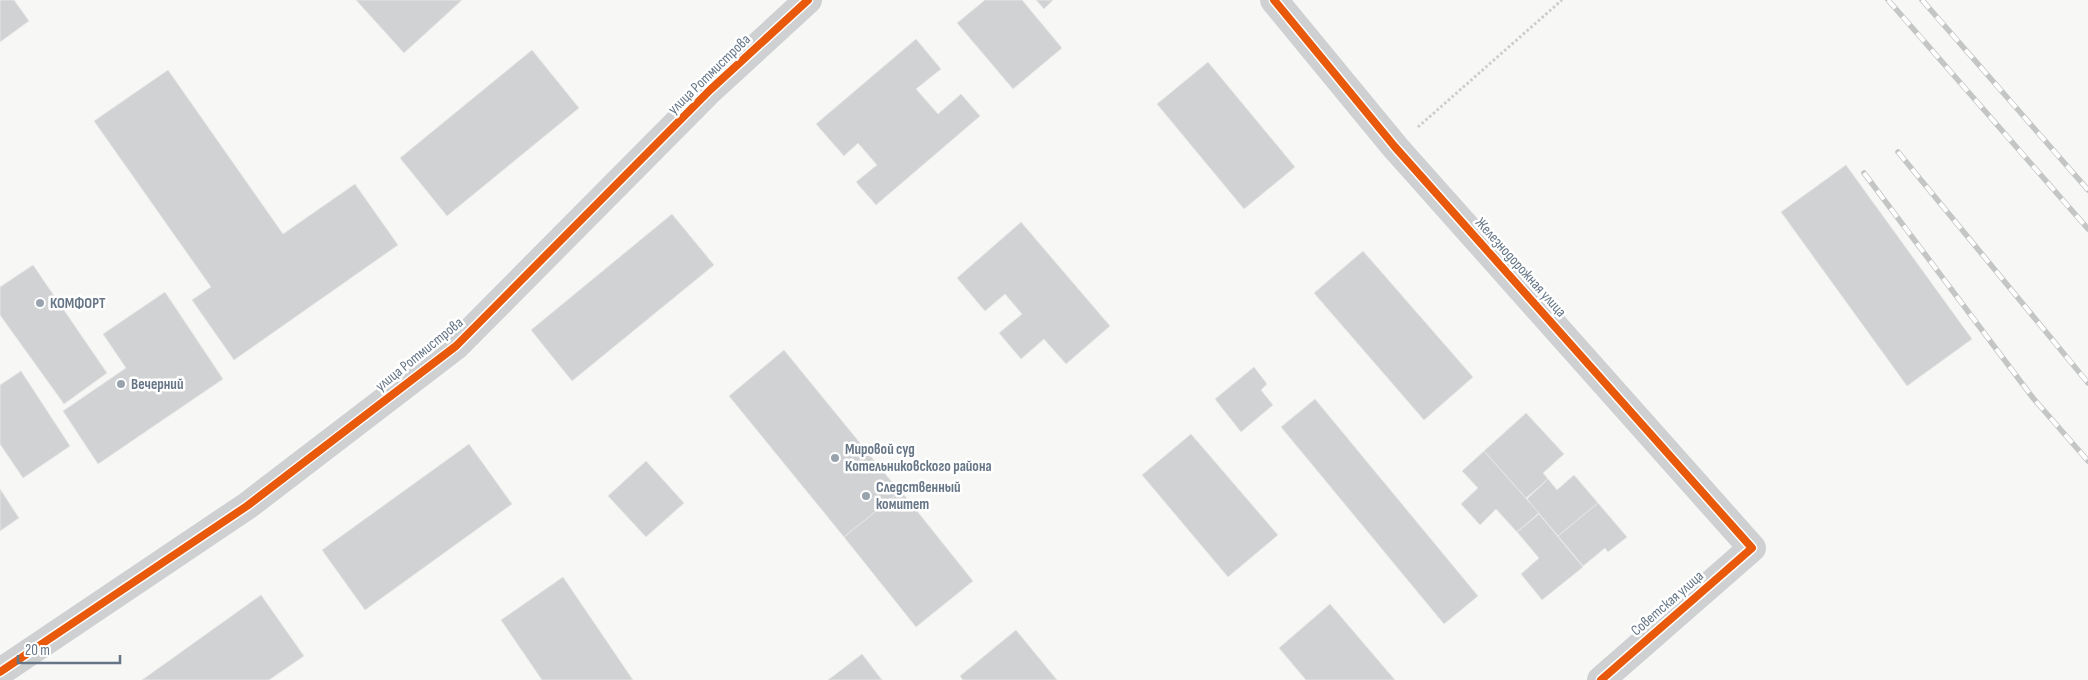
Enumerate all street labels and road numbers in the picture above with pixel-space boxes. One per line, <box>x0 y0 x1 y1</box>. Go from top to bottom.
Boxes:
street label: улица Ротмистрова <box>664 30 755 118</box>
street label: Железнодорожная улица <box>1471 214 1570 321</box>
street label: улица Ротмистрова <box>372 313 467 396</box>
street label: Советская улица <box>1627 566 1708 640</box>

